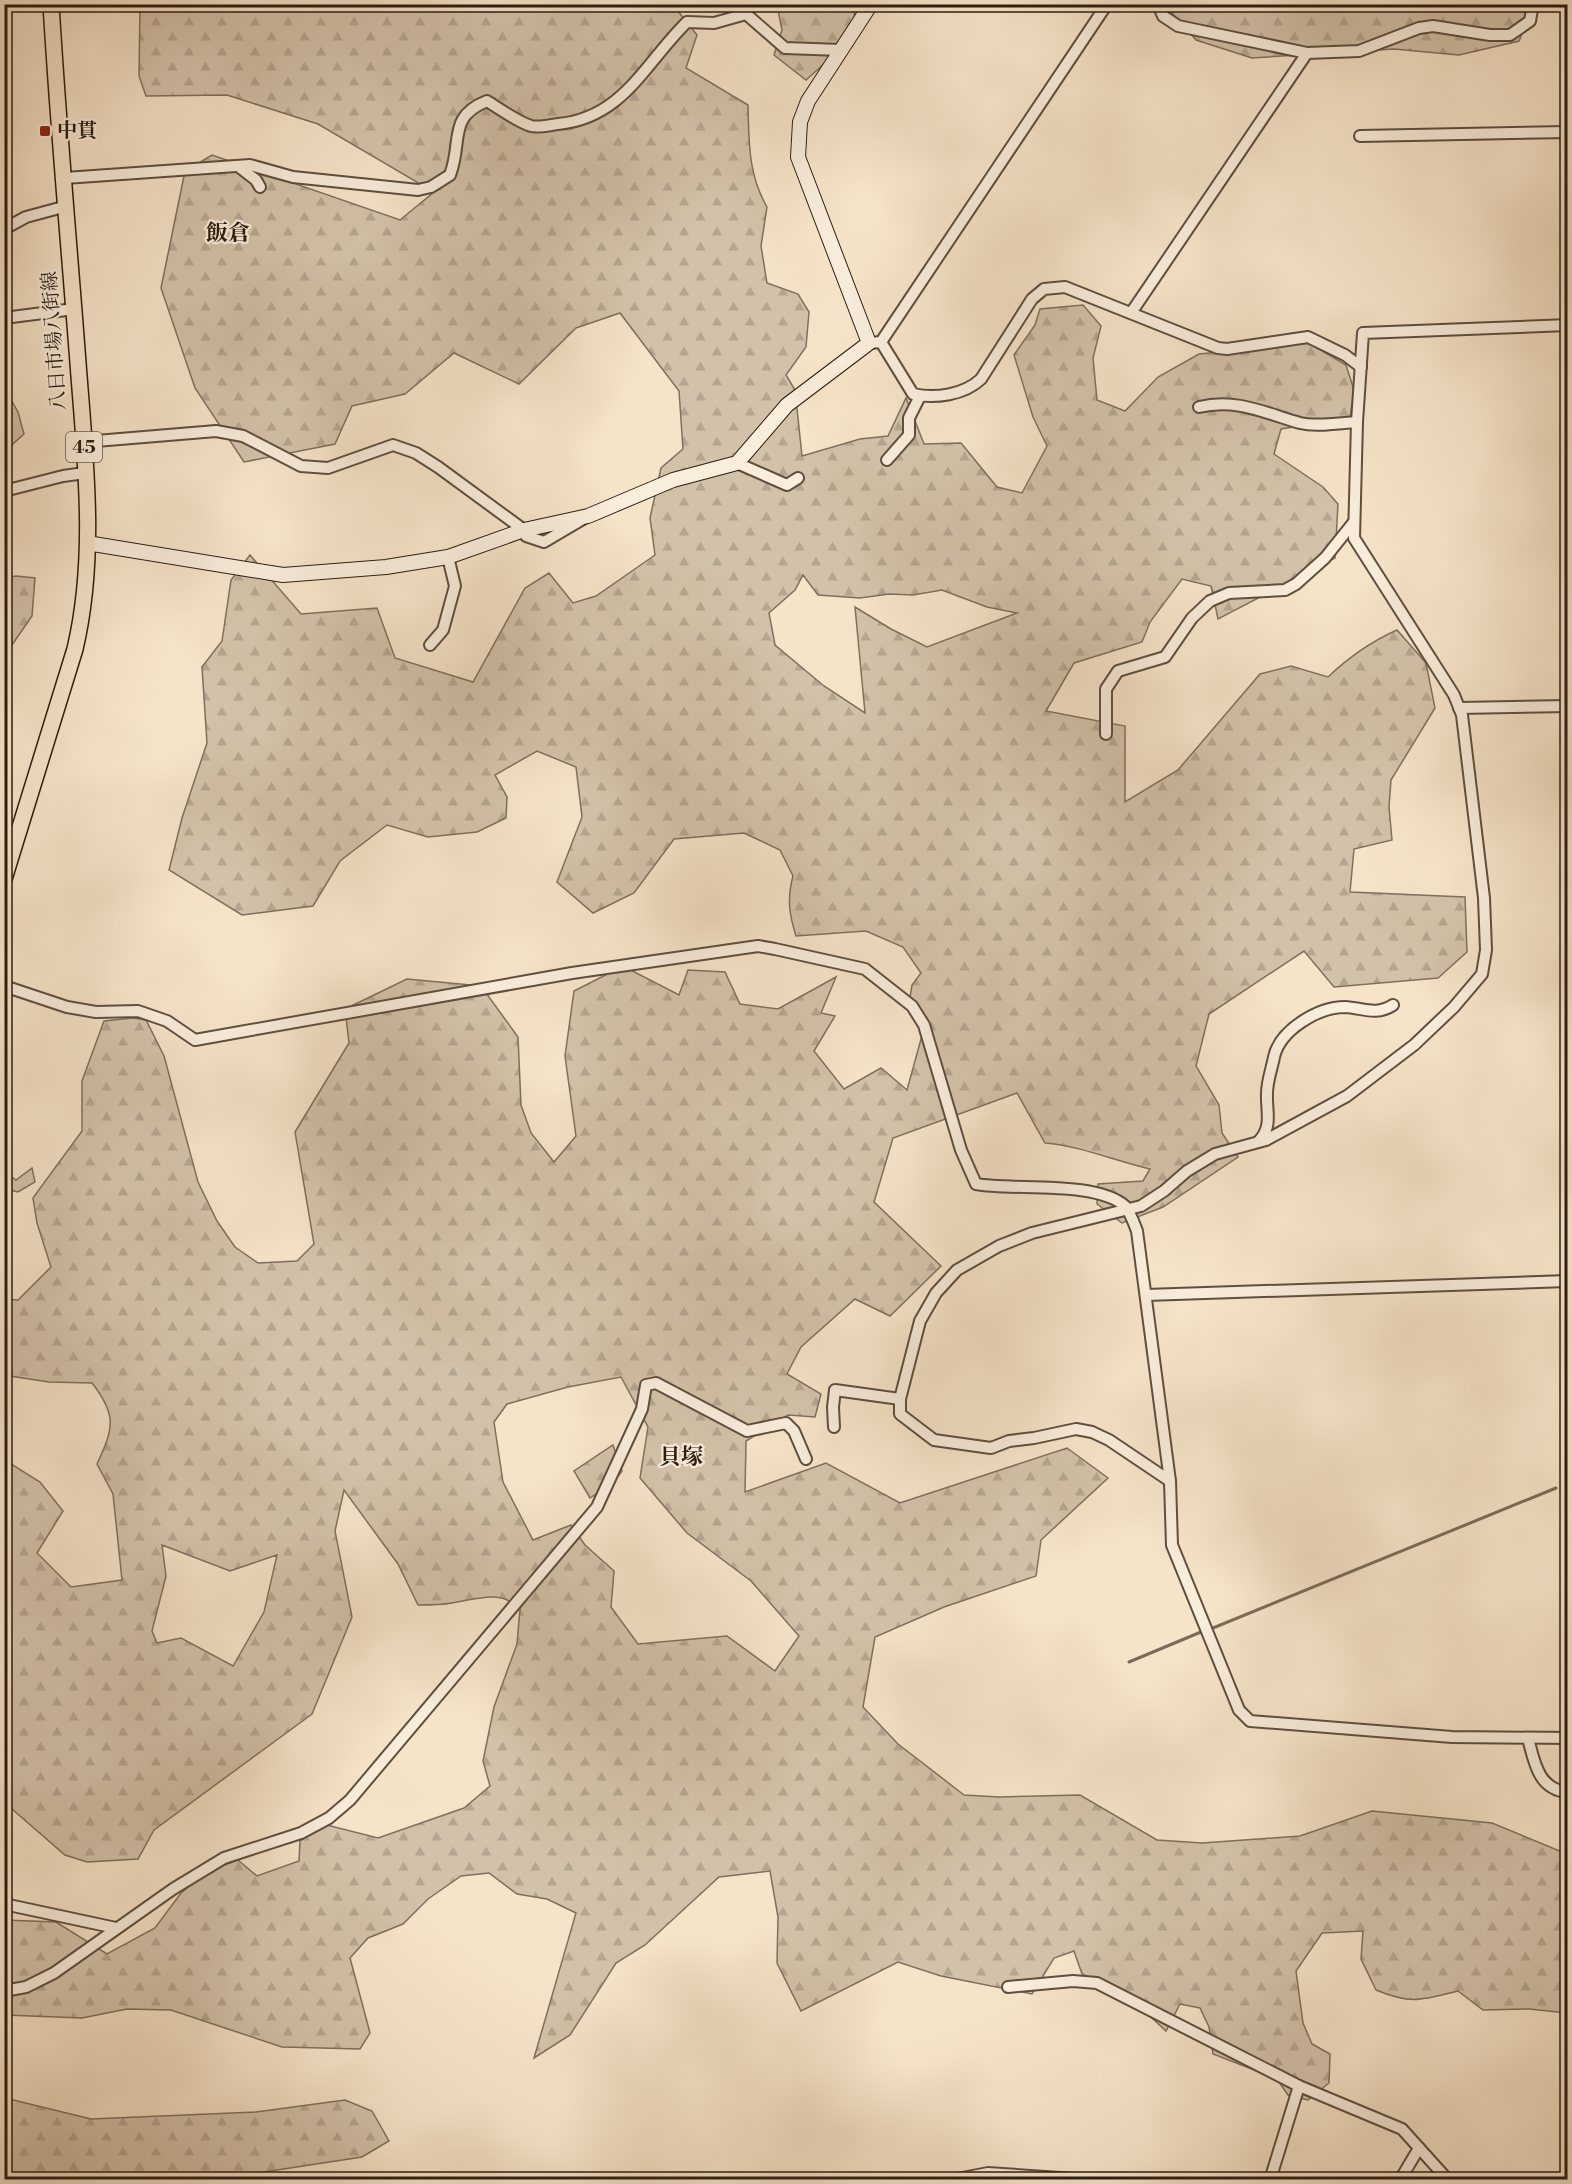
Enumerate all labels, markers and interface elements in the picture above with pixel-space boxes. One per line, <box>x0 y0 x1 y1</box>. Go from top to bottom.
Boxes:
place label: 中貫 <box>57 119 97 144</box>
marker: 中貫 <box>38 124 52 138</box>
district label: 飯倉 <box>206 220 250 247</box>
street label: 八日市場八街線 <box>38 270 72 412</box>
road number: 45 <box>66 432 102 462</box>
district label: 貝塚 <box>659 1444 703 1471</box>

